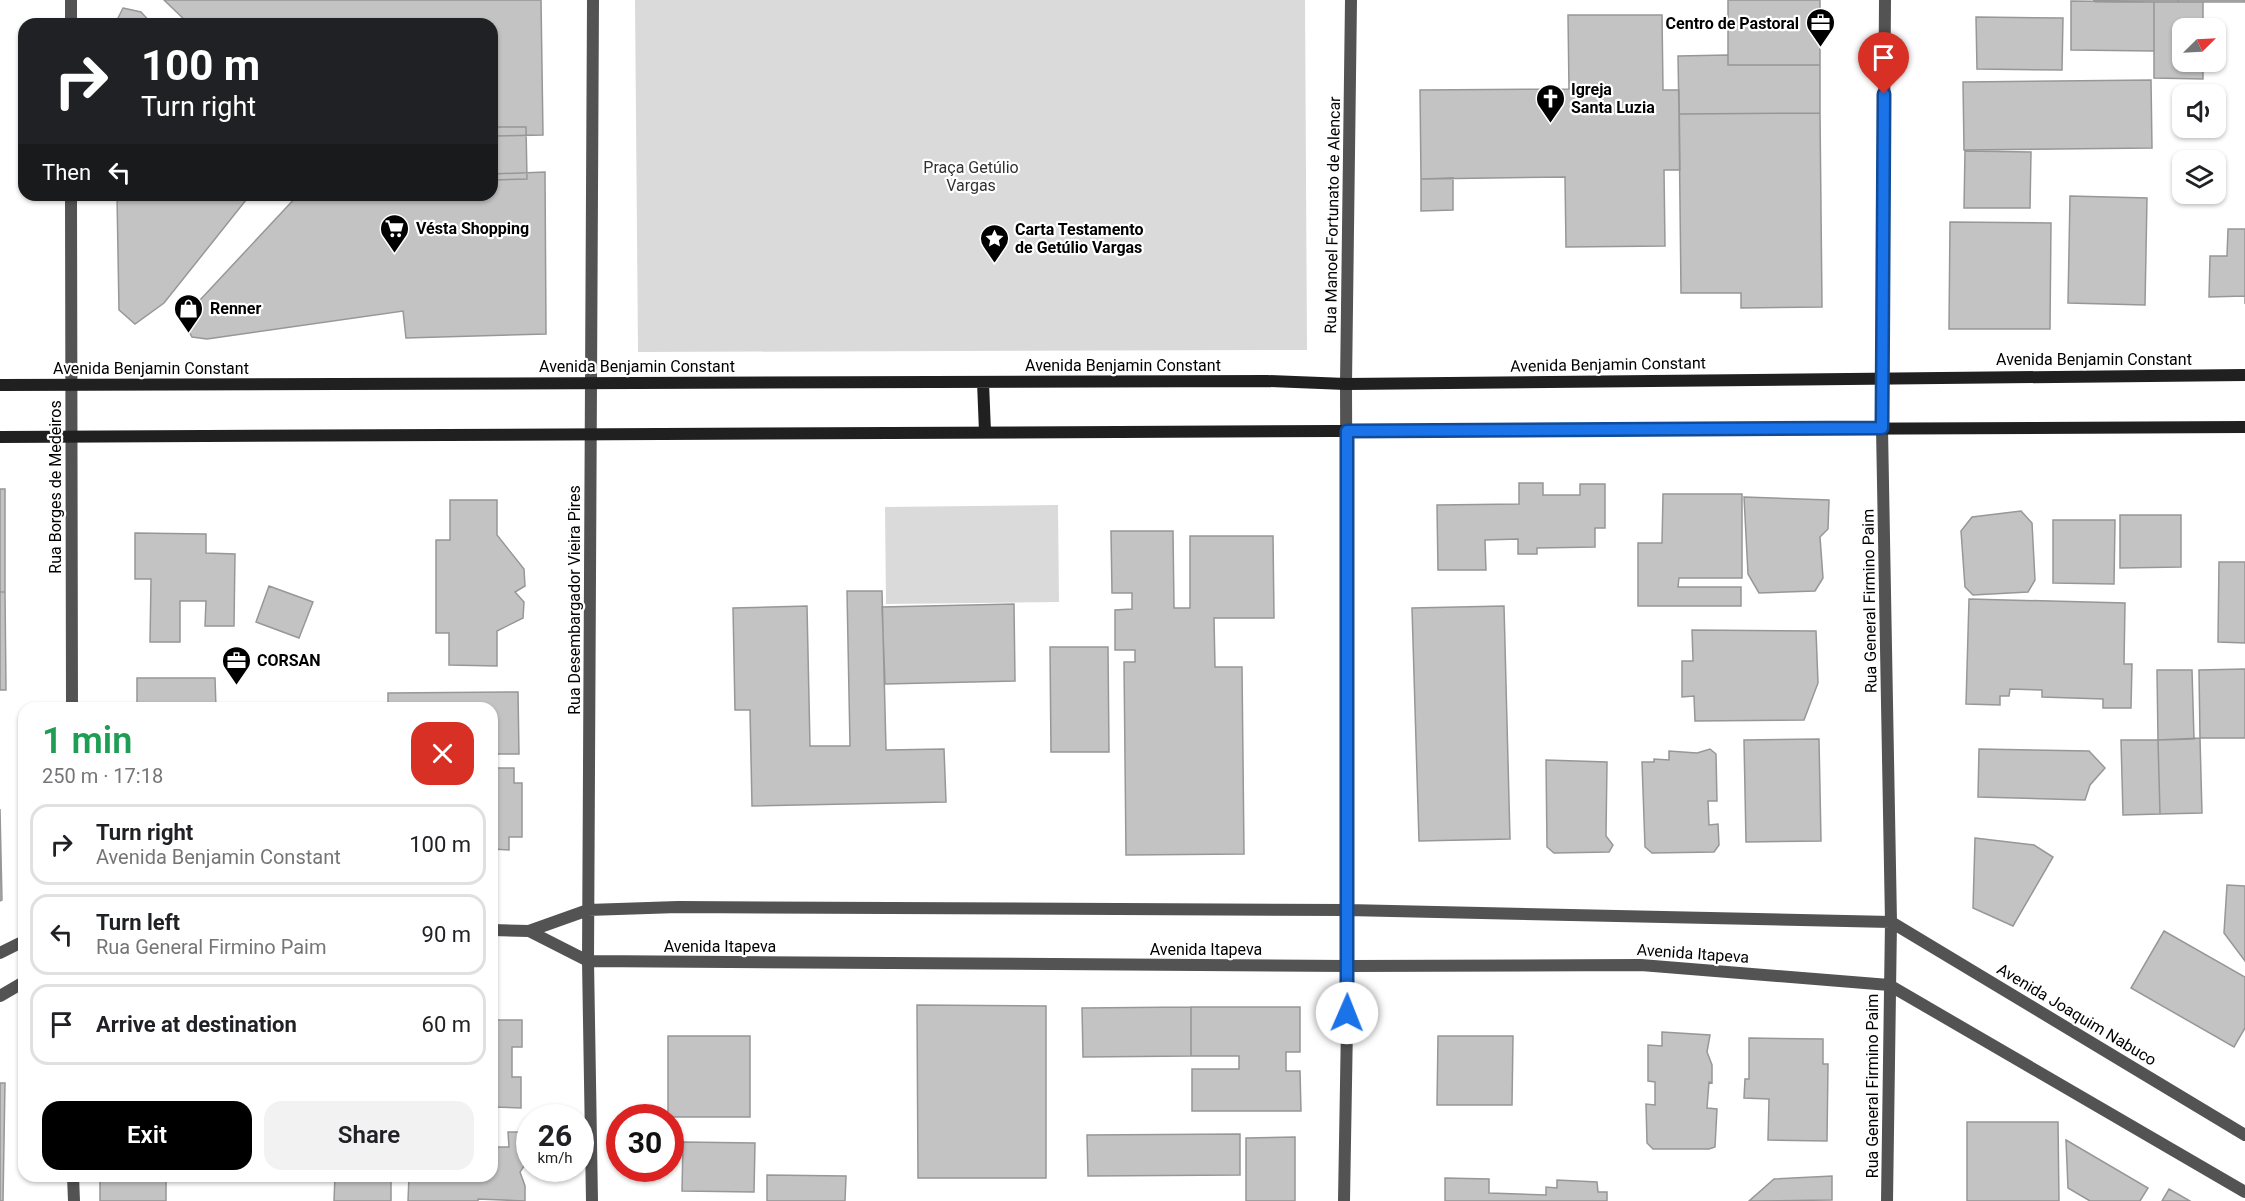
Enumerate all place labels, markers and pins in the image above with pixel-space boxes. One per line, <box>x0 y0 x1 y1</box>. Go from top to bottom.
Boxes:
office icon: Centro de Pastoral <box>1804 7 1836 49</box>
place label: Centro de Pastoral <box>1666 14 1799 33</box>
pin <box>1858 32 1909 94</box>
place label: Igreja Santa Luzia <box>1571 80 1655 117</box>
church icon: Igreja Santa Luzia <box>1534 82 1566 124</box>
supermarket icon: Vésta Shopping <box>379 212 411 254</box>
place label: Vésta Shopping <box>416 219 529 238</box>
place label: Carta Testamento de Getúlio Vargas <box>1015 220 1144 257</box>
place icon: Carta Testamento de Getúlio Vargas <box>978 222 1010 264</box>
shop icon: Renner <box>173 292 205 334</box>
place label: Renner <box>210 299 261 318</box>
office icon: CORSAN <box>220 644 252 686</box>
place label: CORSAN <box>257 651 321 670</box>

